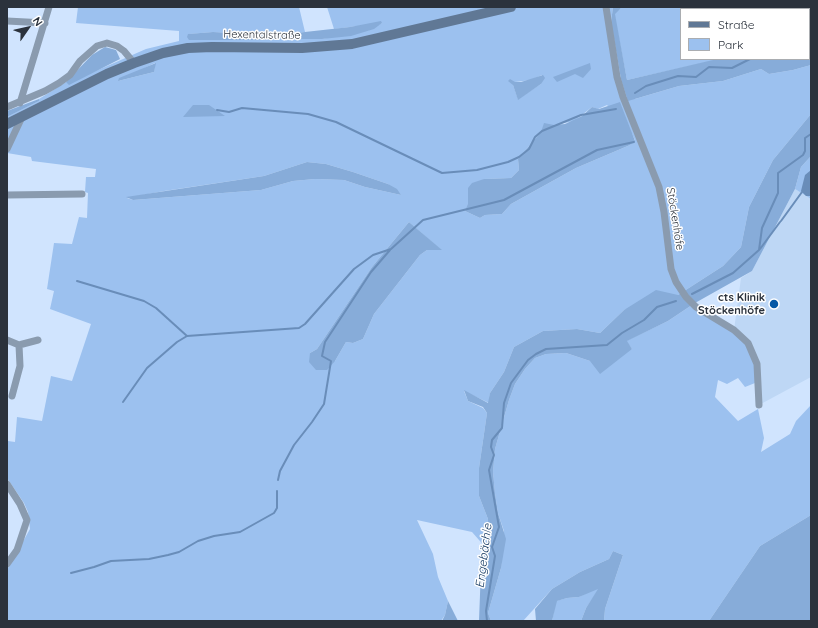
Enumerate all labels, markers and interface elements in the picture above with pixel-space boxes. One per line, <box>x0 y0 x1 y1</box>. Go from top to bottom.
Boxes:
north arrow <box>8 8 48 48</box>
legend <box>680 8 810 60</box>
text: N <box>30 14 46 29</box>
text: Straße <box>718 17 755 32</box>
street label: Hexentalstraße <box>223 28 301 42</box>
text: Park <box>718 37 743 52</box>
street label: Stöckenhöfe <box>664 187 686 251</box>
place label: cts Klinik Stöckenhöfe <box>698 291 765 317</box>
marker: cts Klinik Stöckenhöfe <box>768 298 780 310</box>
water label: Engebächle <box>473 523 495 589</box>

